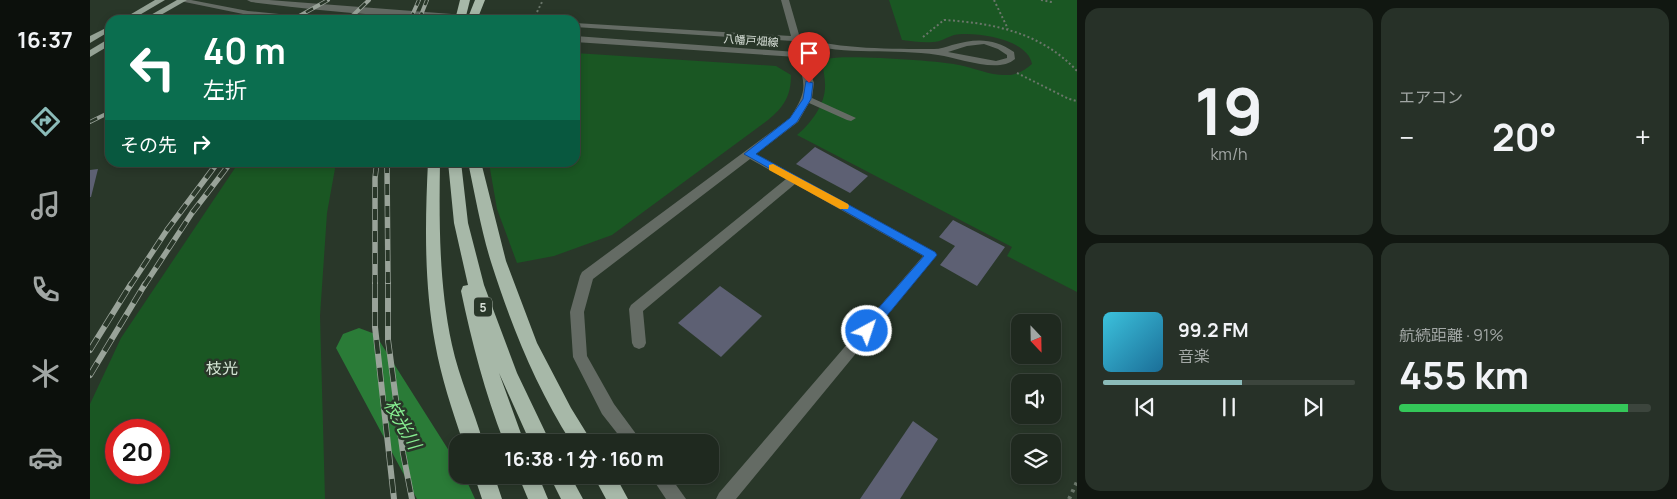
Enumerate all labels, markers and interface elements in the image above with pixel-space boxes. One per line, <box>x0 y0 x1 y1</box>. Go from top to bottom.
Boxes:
text: 16:37 <box>17 25 73 55</box>
text: 40 m <box>203 27 286 75</box>
street label: 八幡戸畑線 <box>723 31 779 49</box>
pin <box>788 32 830 83</box>
icon: left <box>120 35 185 100</box>
icon: arrive <box>795 39 823 67</box>
text: 19 <box>1195 66 1263 155</box>
text: 左折 <box>203 75 247 105</box>
text: エアコン <box>1399 86 1463 108</box>
icon: directions <box>28 104 63 139</box>
text: 20° <box>1492 110 1557 162</box>
text: − <box>1399 118 1414 156</box>
text: + <box>1635 118 1651 156</box>
icon: right <box>187 130 215 158</box>
text: その先 <box>120 132 177 158</box>
text: km/h <box>1210 143 1248 165</box>
icon: music <box>28 188 63 223</box>
icon: phone <box>28 272 63 307</box>
road number: 5 <box>474 298 492 316</box>
position arrow <box>840 304 892 356</box>
north arrow <box>1011 314 1061 364</box>
map controls <box>1011 314 1061 484</box>
text: 99.2 FM <box>1178 317 1249 343</box>
text: 航続距離 · 91% <box>1399 324 1504 346</box>
text: 音楽 <box>1178 345 1210 367</box>
text: 455 km <box>1399 348 1529 400</box>
icon: climate <box>28 356 63 391</box>
district label: 枝光 <box>206 357 238 379</box>
button: sound <box>1011 374 1061 424</box>
icon: previous <box>1131 393 1159 421</box>
icon: pause <box>1215 393 1243 421</box>
icon: next <box>1299 393 1327 421</box>
water label: 枝光川 <box>379 395 428 455</box>
speed limit sign: 20 <box>105 419 170 484</box>
button: layers <box>1011 434 1061 484</box>
icon: car <box>28 440 63 475</box>
text: 16:38 · 1 分 · 160 m <box>504 446 664 472</box>

